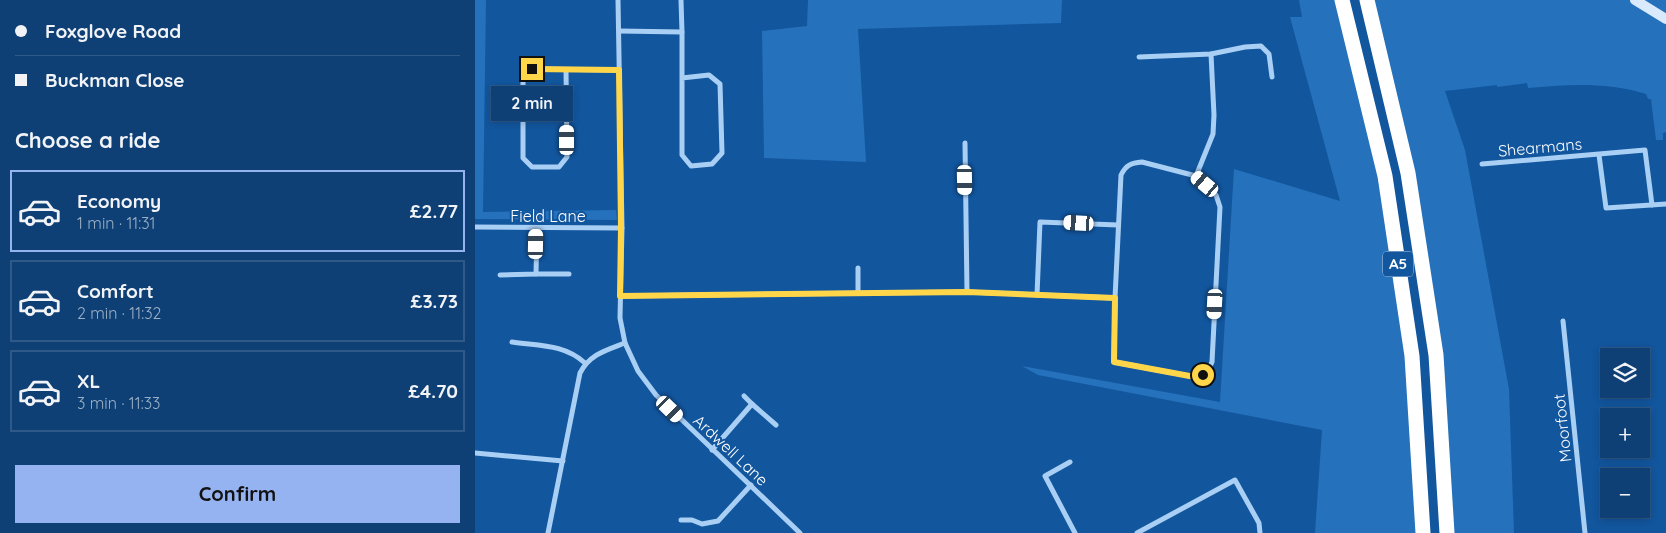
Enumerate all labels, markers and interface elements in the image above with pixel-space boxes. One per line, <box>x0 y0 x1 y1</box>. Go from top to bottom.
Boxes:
text: Foxglove Road <box>45 19 181 43</box>
route end <box>521 58 543 80</box>
text: Buckman Close <box>45 68 184 92</box>
callout: 2 min <box>491 86 573 122</box>
text: 2 min <box>511 93 553 113</box>
car <box>559 125 574 155</box>
text: Choose a ride <box>15 126 160 154</box>
street label: Shearmans <box>1497 133 1583 161</box>
car <box>957 165 972 195</box>
car <box>1188 169 1221 199</box>
icon: car <box>17 189 62 234</box>
text: Economy <box>77 189 161 213</box>
text: £2.77 <box>410 199 458 223</box>
street label: Field Lane <box>510 206 586 226</box>
text: 1 min · 11:31 <box>77 213 156 233</box>
car <box>1063 215 1094 231</box>
car <box>528 229 543 259</box>
road number: A5 <box>1383 252 1413 276</box>
icon: car <box>17 279 62 324</box>
text: Comfort <box>77 279 154 303</box>
text: £3.73 <box>411 289 458 313</box>
car <box>1206 289 1223 319</box>
text: 2 min · 11:32 <box>77 303 161 323</box>
map controls <box>1600 348 1650 518</box>
button: layers <box>1600 348 1650 398</box>
route start <box>1192 364 1214 386</box>
icon: car <box>17 369 62 414</box>
text: XL <box>77 369 100 393</box>
text: £4.70 <box>408 379 458 403</box>
text: 3 min · 11:33 <box>77 393 160 413</box>
car <box>654 393 686 425</box>
street label: Moorfoot <box>1548 393 1576 463</box>
button: + <box>1600 408 1650 458</box>
street label: Ardwell Lane <box>689 410 773 490</box>
button: Confirm <box>15 465 460 523</box>
button: − <box>1600 468 1650 518</box>

